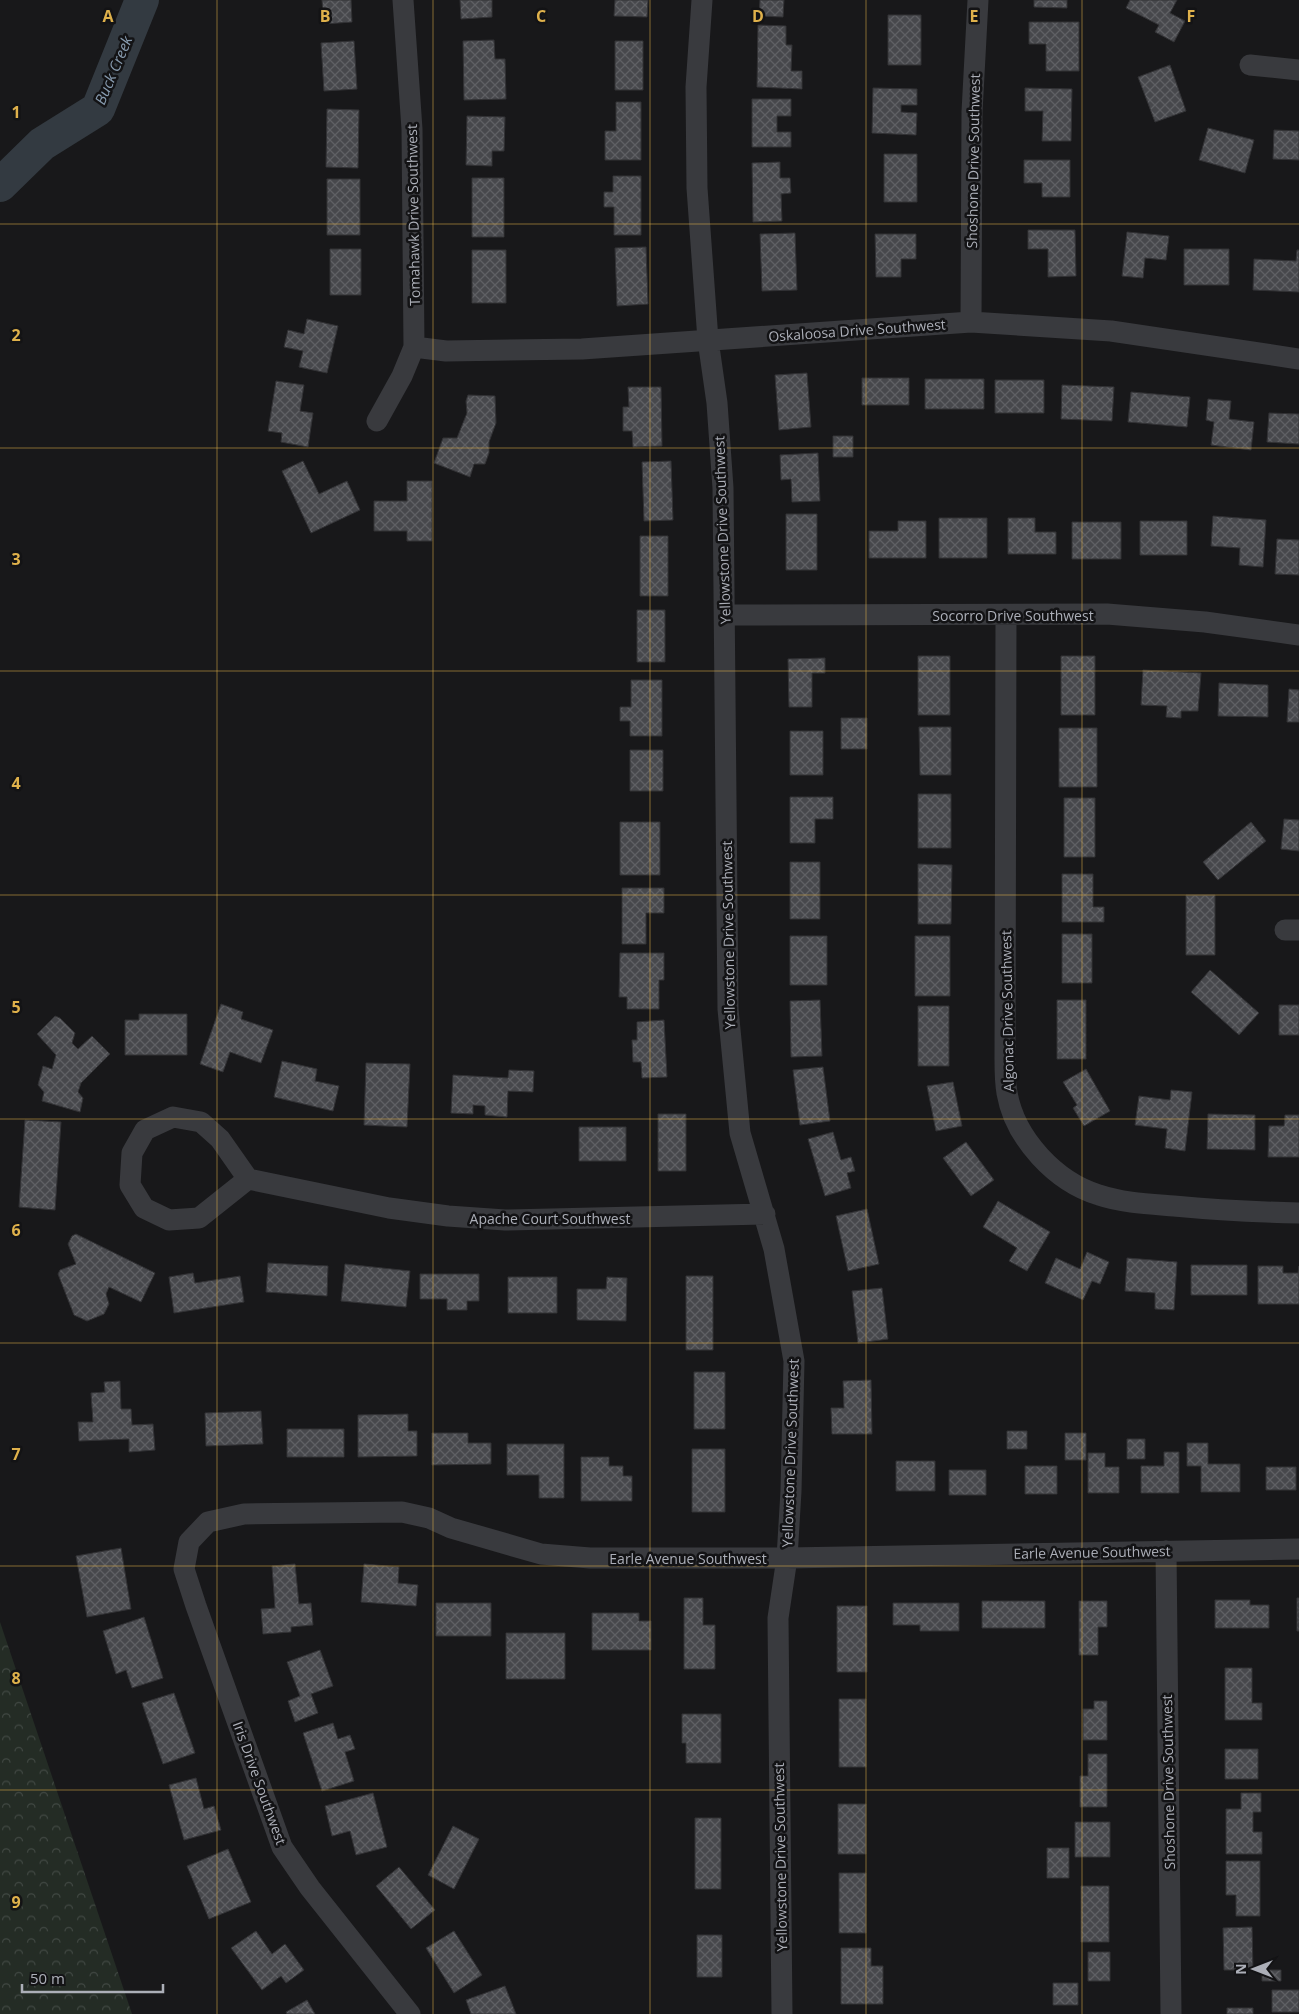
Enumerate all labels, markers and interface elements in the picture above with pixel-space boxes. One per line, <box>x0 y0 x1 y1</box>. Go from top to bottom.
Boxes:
text: A <box>102 5 114 27</box>
text: B <box>320 5 330 27</box>
text: C <box>536 5 546 27</box>
text: D <box>752 5 764 27</box>
text: E <box>970 5 979 27</box>
text: F <box>1187 5 1195 27</box>
water label: Buck Creek <box>90 32 137 107</box>
street label: Shoshone Drive Southwest <box>962 73 984 249</box>
text: 1 <box>11 101 21 123</box>
street label: Tomahawk Drive Southwest <box>402 124 424 306</box>
street label: Oskaloosa Drive Southwest <box>768 314 946 346</box>
text: 2 <box>11 324 21 346</box>
street label: Yellowstone Drive Southwest <box>709 435 735 625</box>
text: 3 <box>11 548 21 570</box>
street label: Socorro Drive Southwest <box>932 606 1094 625</box>
text: 4 <box>11 772 21 794</box>
street label: Yellowstone Drive Southwest <box>717 840 739 1030</box>
street label: Algonac Drive Southwest <box>996 930 1018 1092</box>
text: 5 <box>11 996 21 1018</box>
street label: Apache Court Southwest <box>470 1209 630 1228</box>
text: 6 <box>11 1219 21 1241</box>
street label: Yellowstone Drive Southwest <box>777 1358 803 1548</box>
text: 7 <box>11 1443 21 1465</box>
street label: Earle Avenue Southwest <box>1013 1541 1171 1563</box>
street label: Earle Avenue Southwest <box>609 1549 767 1568</box>
text: 8 <box>11 1667 21 1689</box>
street label: Shoshone Drive Southwest <box>1157 1694 1179 1870</box>
street label: Iris Drive Southwest <box>229 1719 291 1847</box>
street label: Yellowstone Drive Southwest <box>769 1762 791 1952</box>
text: 9 <box>11 1891 21 1913</box>
north arrow <box>1229 1944 1279 1994</box>
scale bar <box>22 1962 164 1994</box>
text: N <box>1231 1963 1250 1975</box>
text: 50 m <box>30 1968 65 1988</box>

